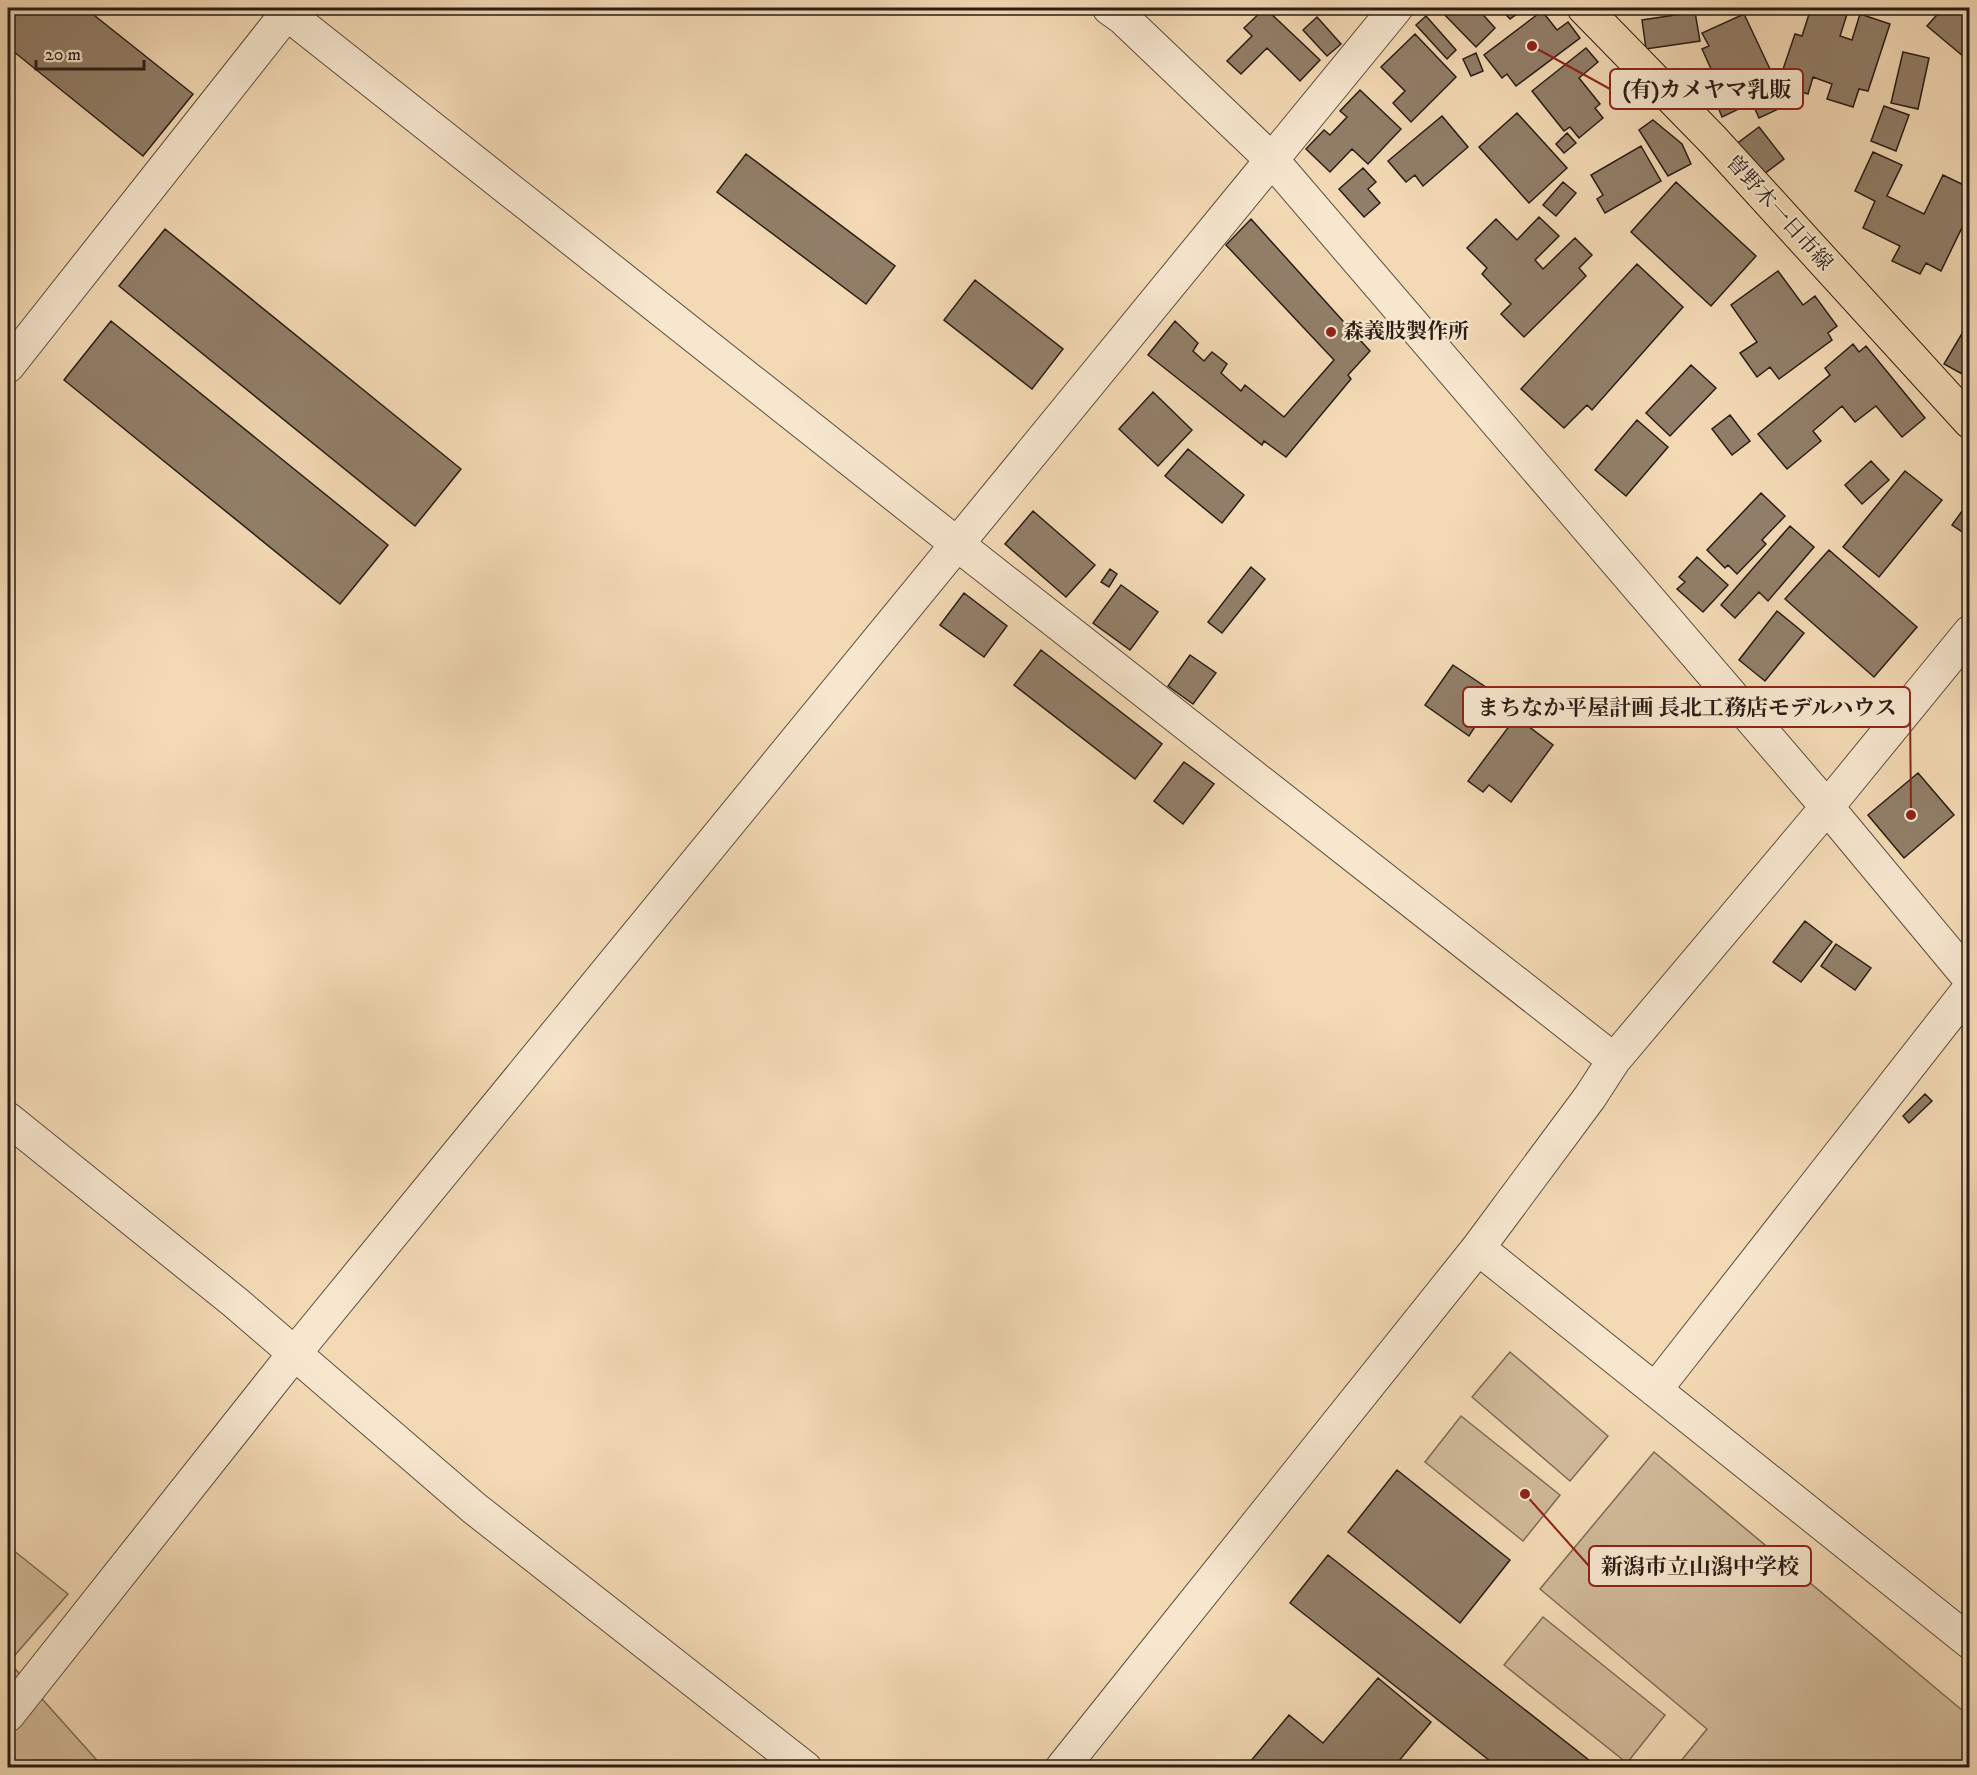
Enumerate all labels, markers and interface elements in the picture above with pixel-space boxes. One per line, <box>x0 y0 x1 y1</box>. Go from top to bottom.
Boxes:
scale bar <box>36 33 144 71</box>
text: 20 m <box>45 44 81 66</box>
callout: (有)カメヤマ乳販 <box>1610 69 1803 109</box>
text: (有)カメヤマ乳販 <box>1623 77 1791 104</box>
street label: 曽野木一日市線 <box>1720 150 1838 276</box>
place label: 森義肢製作所 <box>1343 319 1469 345</box>
marker: 森義肢製作所 <box>1324 325 1338 339</box>
callout: まちなか平屋計画 長北工務店モデルハウス <box>1463 687 1910 727</box>
text: まちなか平屋計画 長北工務店モデルハウス <box>1477 695 1897 722</box>
callout: 新潟市立山潟中学校 <box>1589 1546 1811 1586</box>
text: 新潟市立山潟中学校 <box>1601 1554 1799 1581</box>

